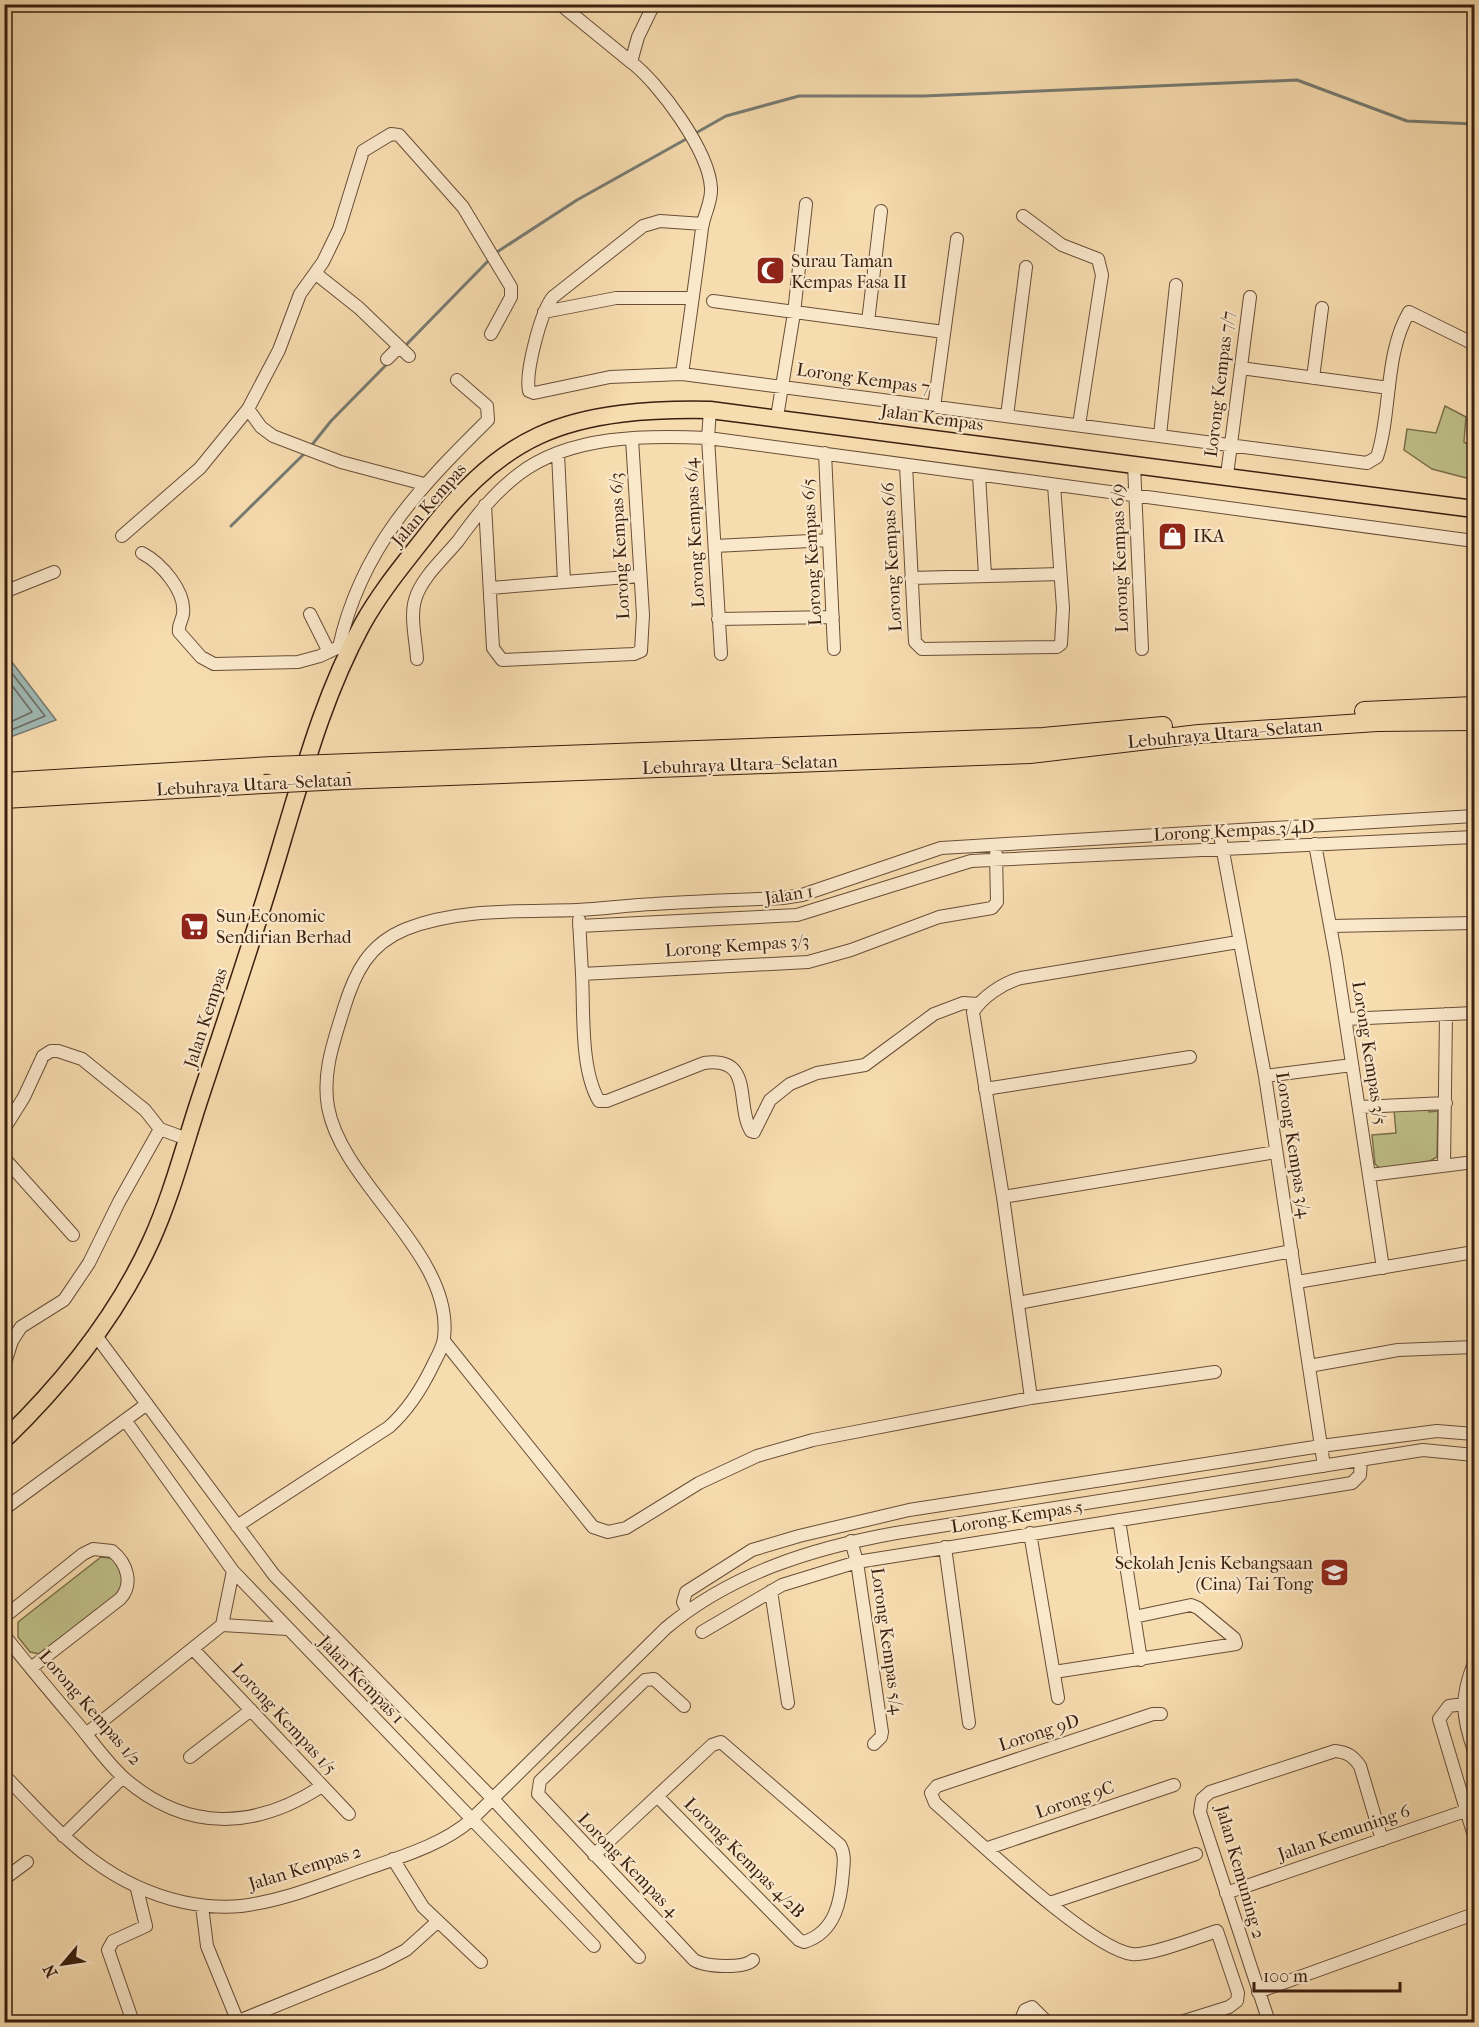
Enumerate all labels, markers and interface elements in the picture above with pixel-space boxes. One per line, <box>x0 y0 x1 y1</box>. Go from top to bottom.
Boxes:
place label: Surau Taman Kempas Fasa II <box>791 251 907 293</box>
mosque icon: Surau Taman Kempas Fasa II <box>754 255 786 287</box>
street label: Lorong Kempas 7/7 <box>1201 309 1239 458</box>
street label: Lorong Kempas 7 <box>795 359 931 399</box>
street label: Jalan Kempas <box>877 400 985 436</box>
street label: Lorong Kempas 6/4 <box>681 457 709 608</box>
street label: Jalan Kempas <box>386 459 471 553</box>
street label: Lorong Kempas 6/3 <box>606 472 634 620</box>
street label: Lorong Kempas 6/5 <box>798 478 826 626</box>
street label: Lorong Kempas 6/6 <box>878 482 906 632</box>
street label: Lorong Kempas 6/9 <box>1107 483 1133 633</box>
shop icon: IKA <box>1156 520 1188 552</box>
place label: IKA <box>1193 526 1225 547</box>
street label: Lebuhraya Utara–Selatan <box>1127 715 1324 753</box>
street label: Lebuhraya Utara–Selatan <box>642 751 839 779</box>
street label: Lebuhraya Utara–Selatan <box>156 769 353 801</box>
street label: Lorong Kempas 3/4D <box>1153 816 1315 846</box>
street label: Jalan 1 <box>761 881 815 909</box>
place label: Sun Economic Sendirian Berhad <box>216 906 352 948</box>
supermarket icon: Sun Economic Sendirian Berhad <box>179 910 211 942</box>
street label: Lorong Kempas 3/3 <box>664 930 810 962</box>
street label: Jalan Kempas <box>179 965 232 1072</box>
street label: Lorong Kempas 3/5 <box>1347 980 1391 1127</box>
street label: Lorong Kempas 3/4 <box>1271 1070 1315 1220</box>
street label: Lorong Kempas 5 <box>949 1496 1085 1538</box>
place label: Sekolah Jenis Kebangsaan (Cina) Tai Tong <box>1115 1553 1314 1595</box>
school or university icon: Sekolah Jenis Kebangsaan (Cina) Tai Tong <box>1318 1557 1350 1589</box>
street label: Lorong Kempas 5/4 <box>866 1566 908 1716</box>
street label: Jalan Kempas 1 <box>312 1630 408 1728</box>
street label: Lorong Kempas 1/2 <box>34 1646 146 1770</box>
street label: Lorong Kempas 1/5 <box>227 1659 341 1779</box>
street label: Lorong 9D <box>996 1710 1082 1756</box>
street label: Lorong 9C <box>1033 1777 1117 1823</box>
street label: Lorong Kempas 4/2B <box>679 1793 809 1923</box>
street label: Jalan Kemuning 6 <box>1273 1800 1413 1866</box>
street label: Jalan Kemuning 2 <box>1210 1801 1269 1941</box>
street label: Lorong Kempas 4 <box>573 1809 683 1922</box>
street label: Jalan Kempas 2 <box>244 1841 364 1896</box>
north arrow <box>33 1934 93 1994</box>
scale bar <box>1254 1955 1400 1993</box>
text: N <box>39 1960 62 1981</box>
text: 100 m <box>1263 1966 1308 1987</box>

